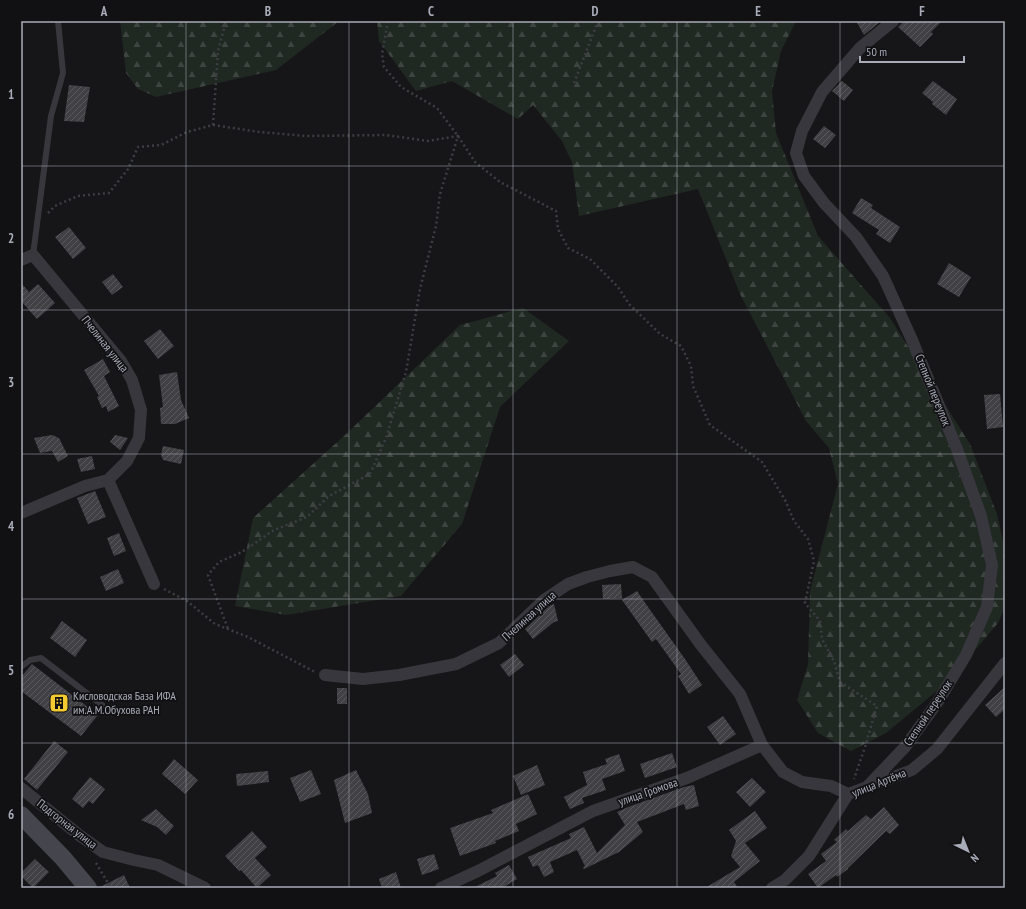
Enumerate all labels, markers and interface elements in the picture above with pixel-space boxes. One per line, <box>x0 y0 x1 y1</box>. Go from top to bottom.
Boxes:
text: A <box>100 3 108 20</box>
text: B <box>265 3 271 20</box>
text: C <box>428 3 434 20</box>
text: D <box>592 3 599 20</box>
text: E <box>755 3 761 20</box>
text: F <box>919 3 925 20</box>
scale bar <box>860 38 964 64</box>
text: 50 m <box>866 44 887 59</box>
text: 1 <box>8 86 14 103</box>
text: 2 <box>8 230 14 247</box>
street label: Пчелиная улица <box>79 312 132 375</box>
street label: Степной переулок <box>912 352 955 428</box>
text: 3 <box>8 374 14 391</box>
text: 4 <box>8 518 15 535</box>
street label: Пчелиная улица <box>498 587 559 644</box>
text: 5 <box>8 662 14 679</box>
street label: Степной переулок <box>900 677 955 748</box>
place label: Кисловодская База ИФА им.А.М.Обухова РАН <box>73 688 176 717</box>
building icon: Кисловодская База ИФА им.А.М.Обухова РАН <box>48 692 70 714</box>
street label: улица Артёма <box>849 765 908 800</box>
street label: улица Громова <box>616 774 680 809</box>
street label: Подгорная улица <box>34 795 101 852</box>
text: 6 <box>8 806 14 823</box>
north arrow <box>948 831 988 871</box>
text: N <box>968 851 982 865</box>

